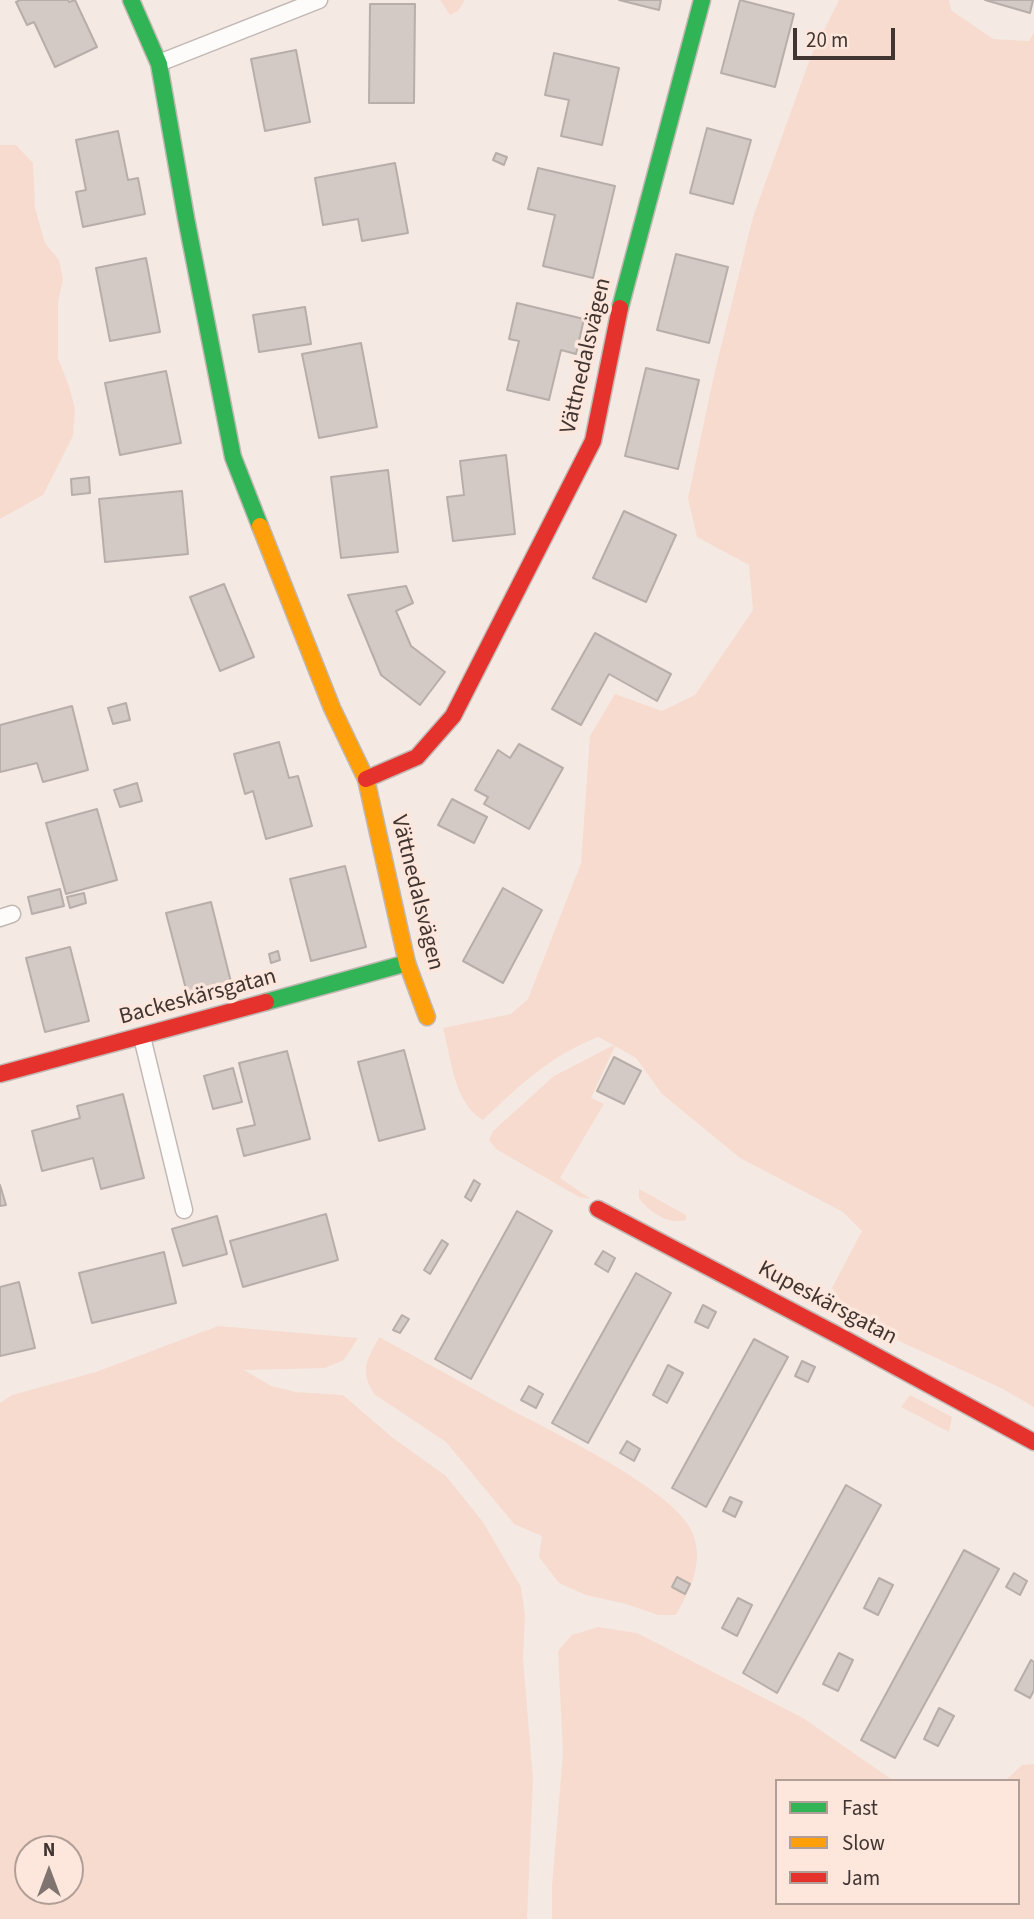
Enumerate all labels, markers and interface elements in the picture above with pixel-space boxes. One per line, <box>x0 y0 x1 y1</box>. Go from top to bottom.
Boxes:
scale bar <box>796 14 898 58</box>
text: 20 m <box>806 25 848 55</box>
street label: Vättnedalsvägen <box>556 276 618 436</box>
street label: Vättnedalsvägen <box>383 813 449 973</box>
street label: Backeskärsgatan <box>116 964 280 1032</box>
street label: Kupeskärsgatan <box>753 1256 901 1352</box>
legend <box>775 1779 1020 1905</box>
text: Fast <box>842 1793 878 1823</box>
text: Slow <box>842 1828 885 1858</box>
north arrow <box>14 1835 84 1905</box>
text: N <box>43 1837 55 1864</box>
text: Jam <box>842 1863 880 1893</box>

